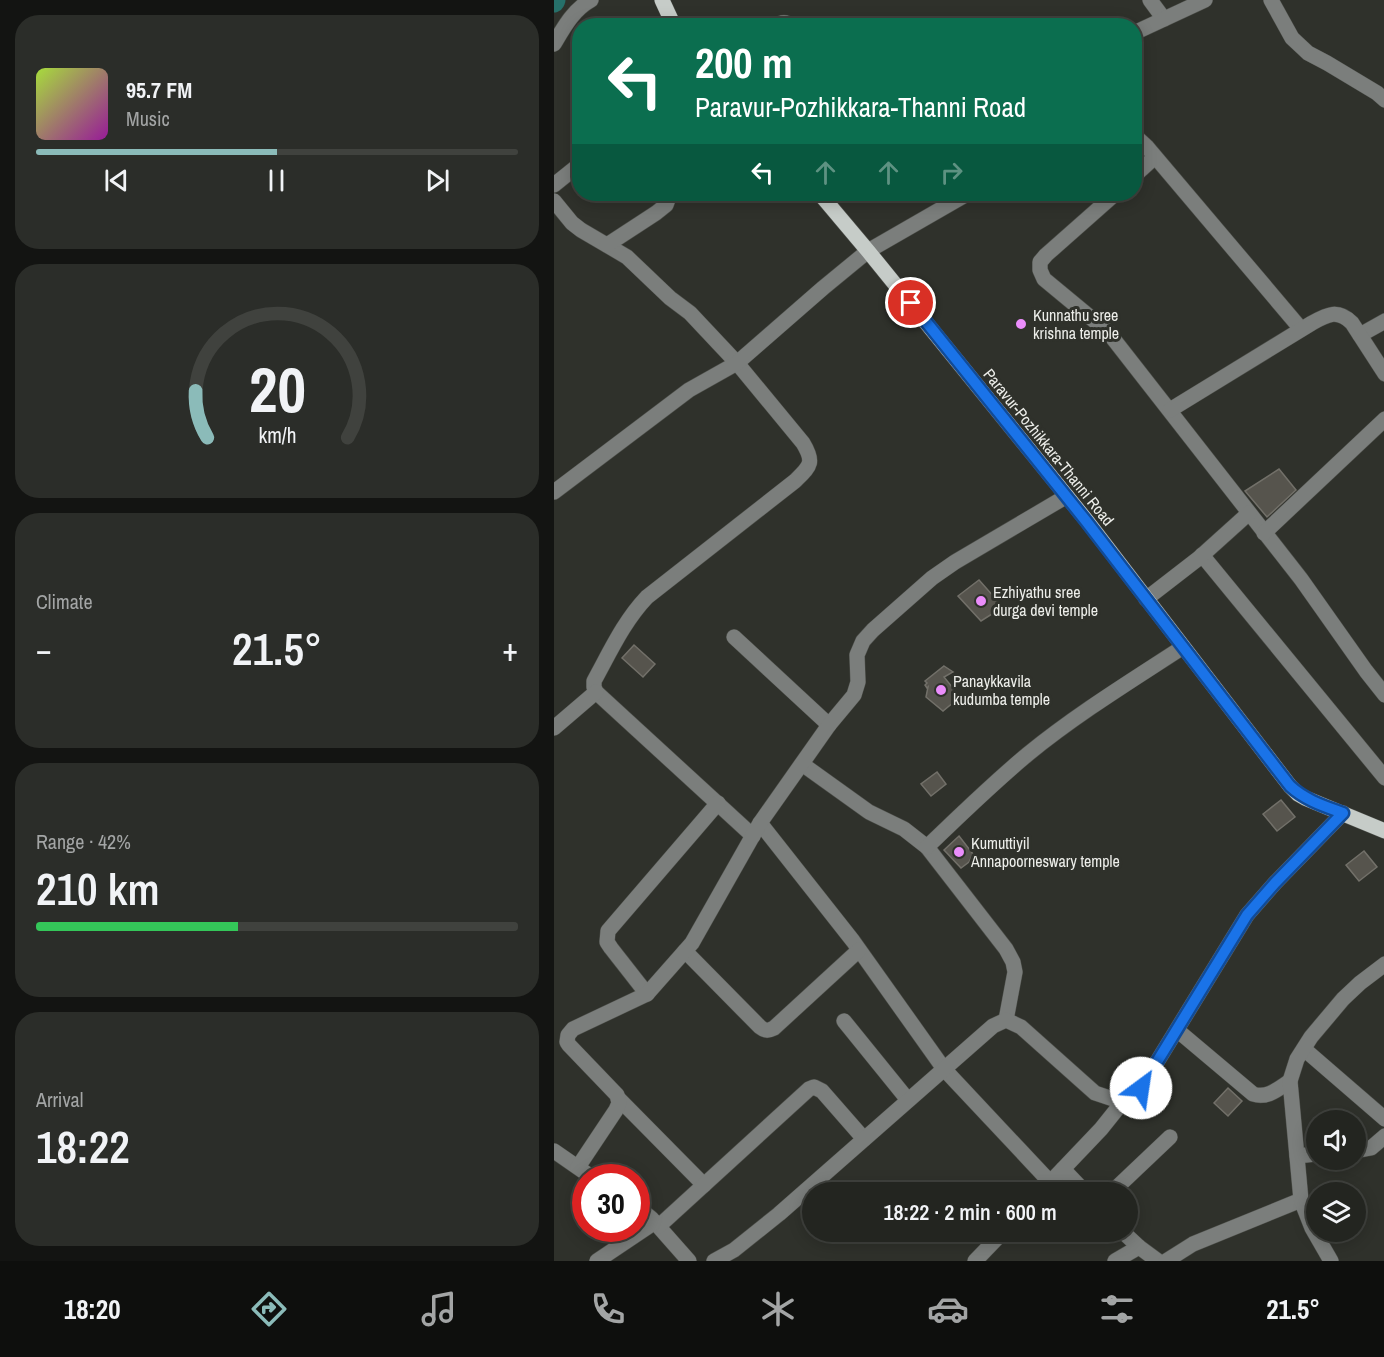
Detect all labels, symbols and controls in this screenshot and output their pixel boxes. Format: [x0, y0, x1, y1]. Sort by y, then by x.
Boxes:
text: 200 m [695, 35, 793, 91]
icon: left [596, 42, 674, 120]
text: 95.7 FM [126, 75, 192, 105]
text: Paravur-Pozhikkara-Thanni Road [695, 89, 1026, 125]
text: Music [126, 105, 170, 132]
icon: left [746, 156, 779, 189]
icon: ahead [809, 156, 842, 189]
icon: ahead [872, 156, 905, 189]
icon: right [935, 156, 968, 189]
icon: previous [100, 164, 133, 197]
icon: pause [260, 164, 293, 197]
icon: next [421, 164, 454, 197]
pin [885, 277, 936, 328]
icon: arrive [894, 286, 927, 319]
place label: Kunnathu sree krishna temple [1033, 304, 1119, 344]
marker: Kunnathu sree krishna temple [1014, 317, 1028, 331]
text: 20 [249, 347, 305, 431]
street label: Paravur-Pozhikkara-Thanni Road [979, 364, 1119, 530]
text: km/h [258, 422, 296, 451]
place label: Ezhiyathu sree durga devi temple [993, 581, 1098, 621]
text: Climate [36, 588, 93, 615]
marker: Ezhiyathu sree durga devi temple [974, 594, 988, 608]
text: 21.5° [232, 618, 322, 679]
text: − [36, 627, 52, 671]
text: + [502, 627, 518, 671]
place label: Panaykkavila kudumba temple [953, 670, 1050, 710]
marker: Panaykkavila kudumba temple [934, 683, 948, 697]
text: Range · 42% [36, 828, 131, 855]
place label: Kumuttiyil Annapoorneswary temple [970, 832, 1120, 872]
marker: Kumuttiyil Annapoorneswary temple [952, 845, 966, 859]
text: 210 km [36, 858, 160, 919]
position arrow [1109, 1056, 1173, 1120]
text: Arrival [36, 1086, 83, 1113]
map controls [1306, 1110, 1366, 1242]
button: sound [1306, 1110, 1366, 1170]
text: 18:22 [36, 1116, 130, 1177]
speed limit sign: 30 [572, 1164, 650, 1242]
button: layers [1306, 1182, 1366, 1242]
text: 18:22 · 2 min · 600 m [883, 1197, 1057, 1227]
icon: directions [248, 1288, 290, 1330]
icon: music [418, 1288, 460, 1330]
icon: phone [587, 1288, 629, 1330]
icon: climate [757, 1288, 799, 1330]
icon: car [927, 1288, 969, 1330]
icon: filters [1096, 1288, 1138, 1330]
text: 18:20 [64, 1291, 120, 1327]
text: 21.5° [1266, 1291, 1320, 1327]

